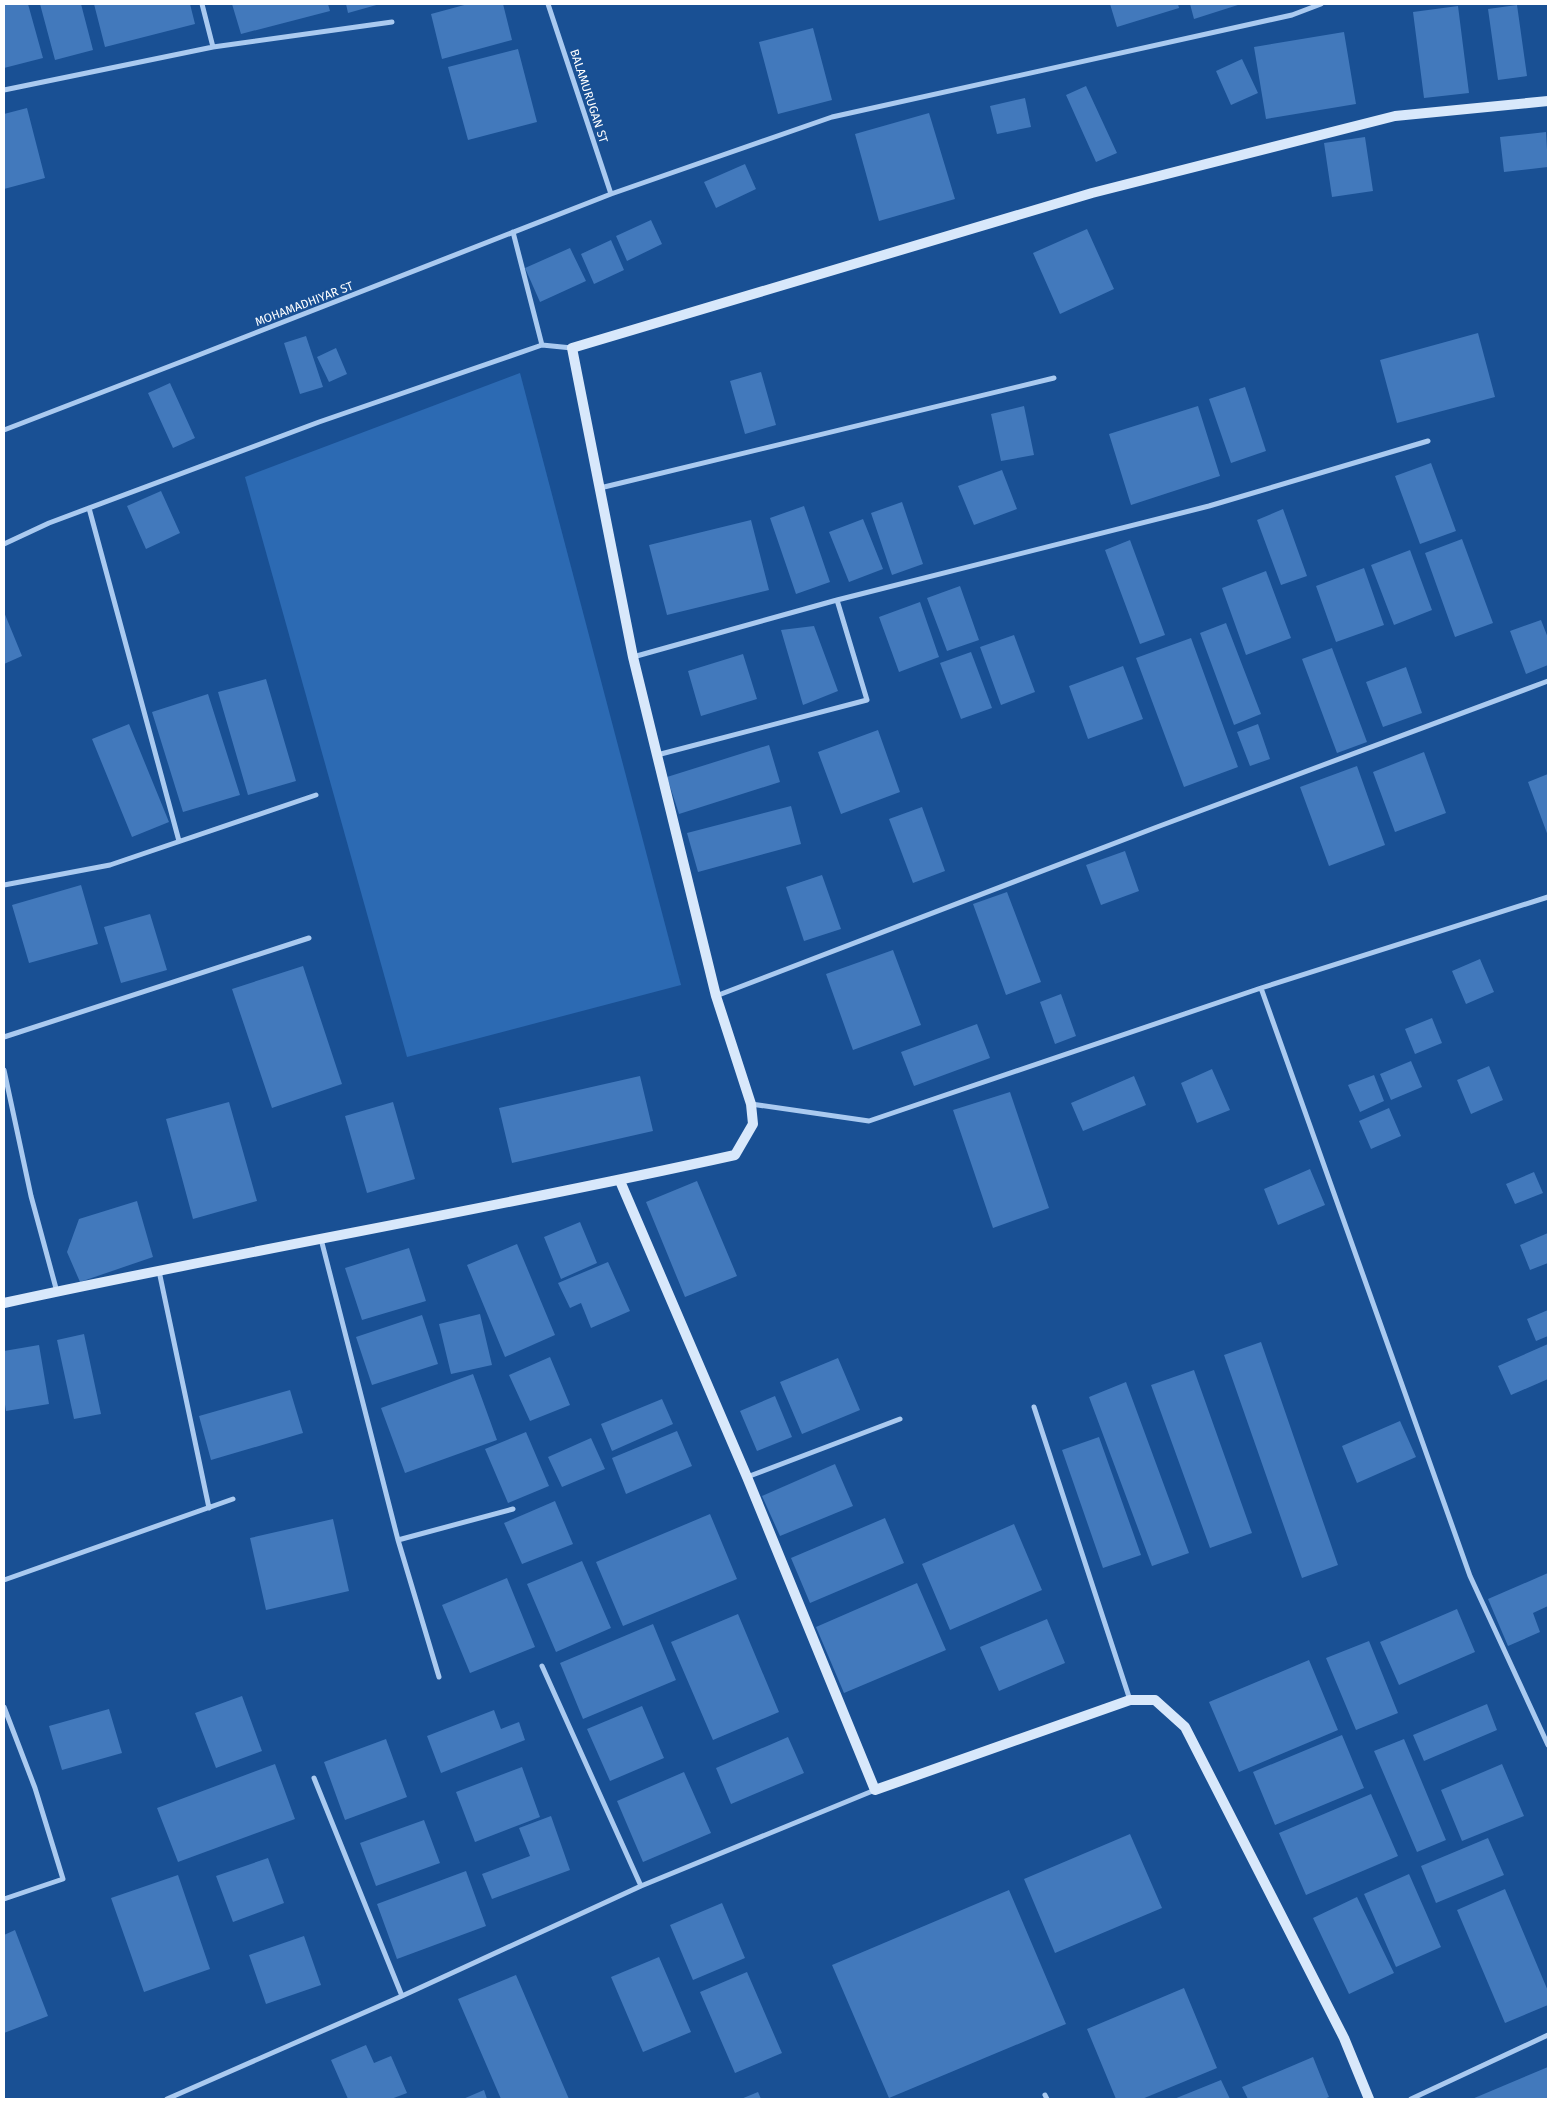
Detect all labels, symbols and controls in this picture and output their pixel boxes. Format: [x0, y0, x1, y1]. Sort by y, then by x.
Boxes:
street label: BALAMURUGAN ST [567, 47, 611, 145]
street label: MOHAMADHIYAR ST [253, 279, 356, 329]

